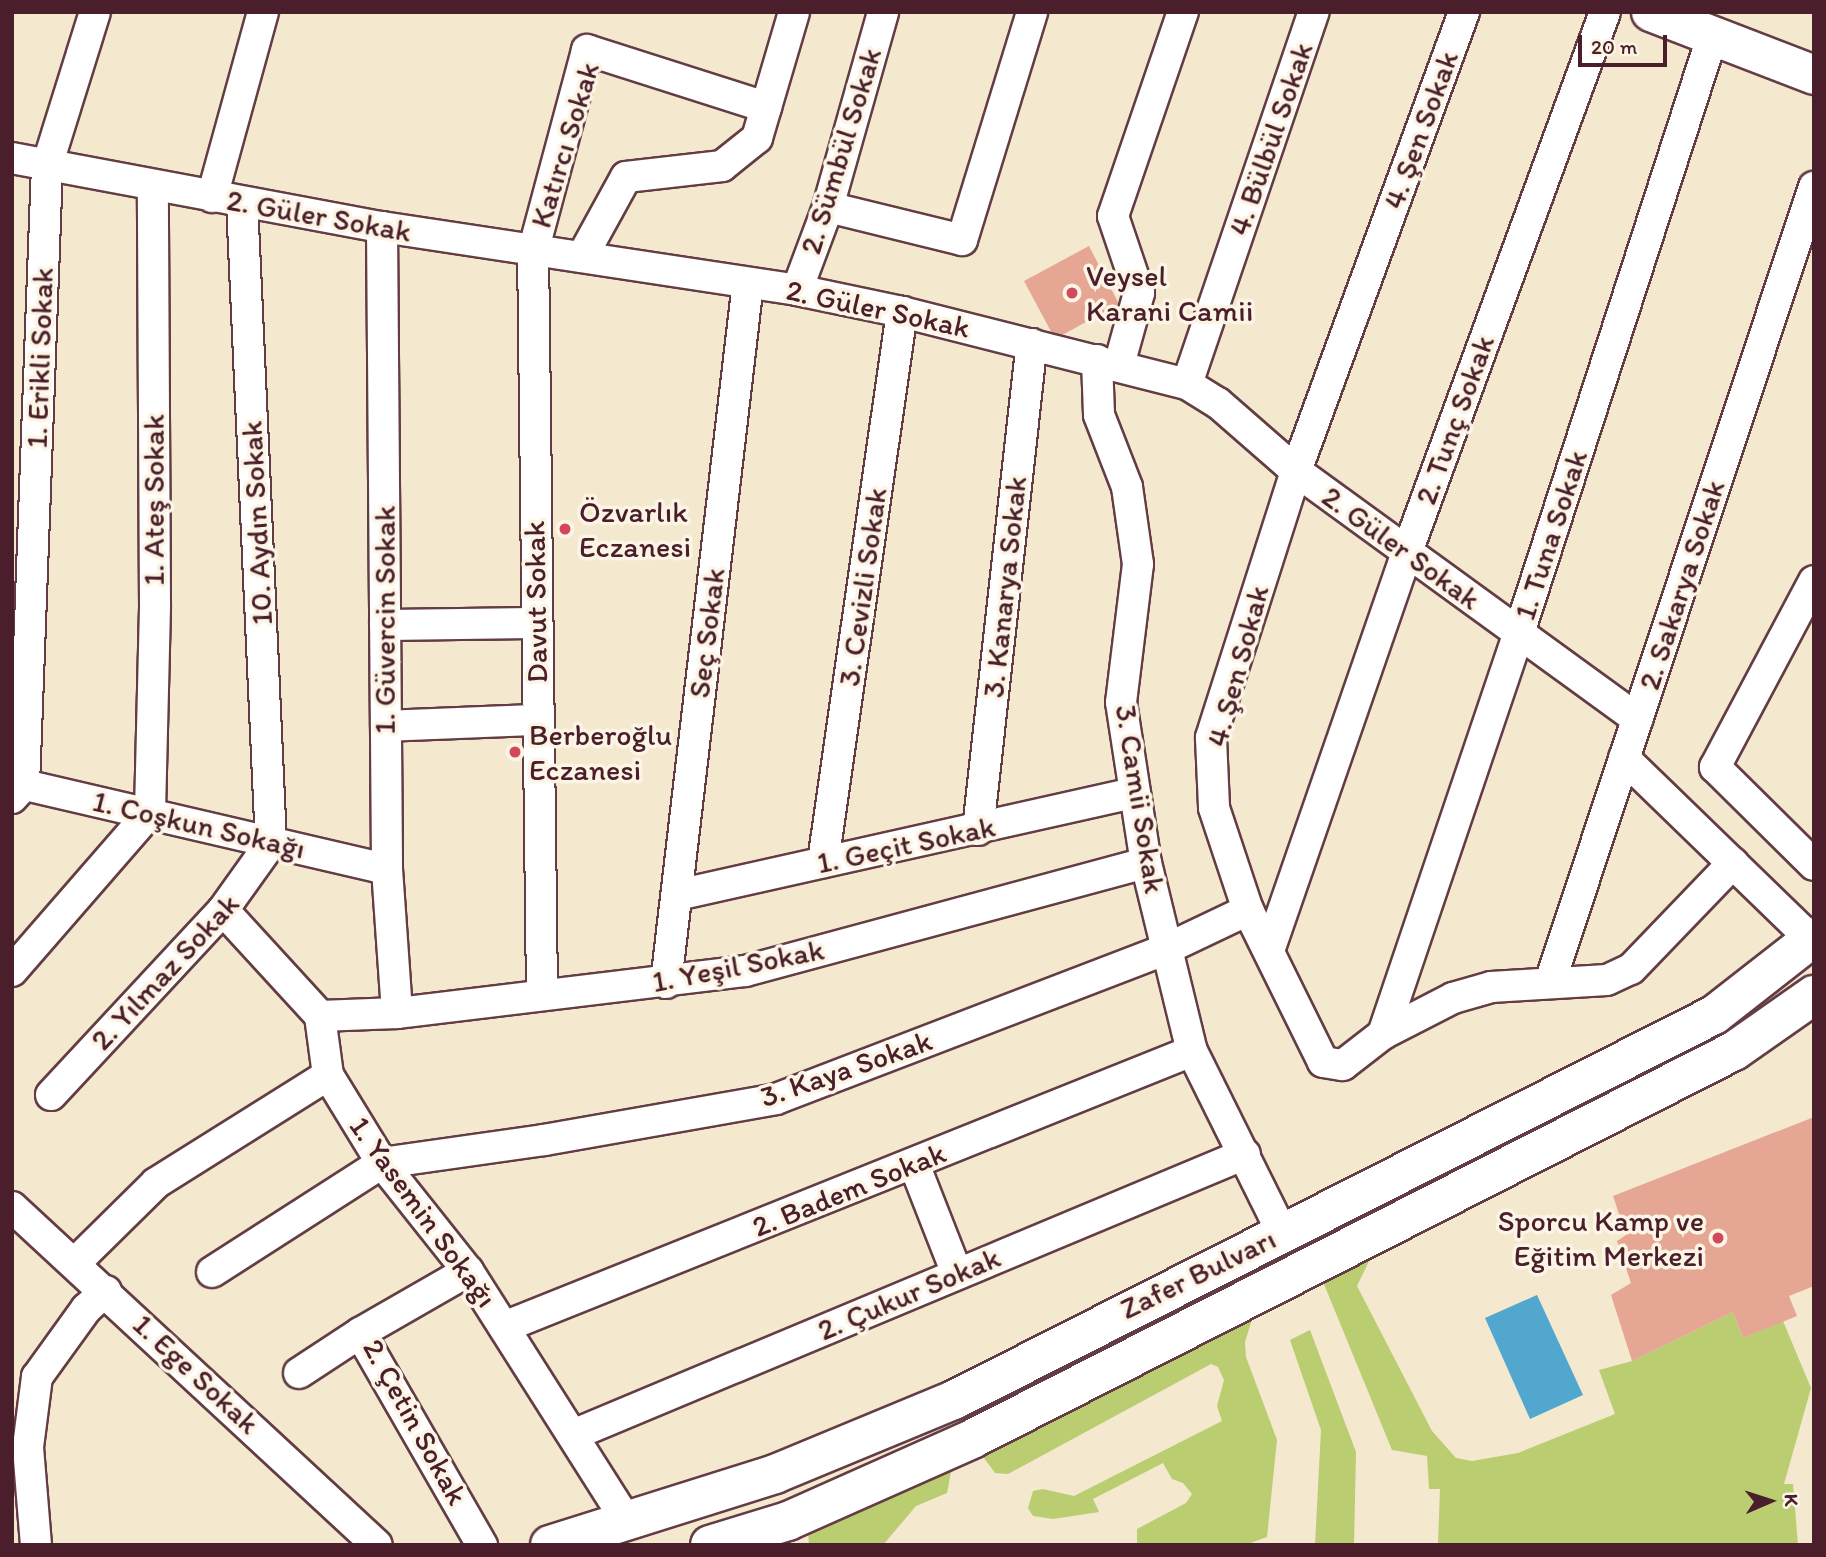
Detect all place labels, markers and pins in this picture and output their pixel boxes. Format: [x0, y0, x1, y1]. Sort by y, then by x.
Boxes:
place label: Veysel Karani Camii [1086, 258, 1253, 328]
marker: Veysel Karani Camii [1064, 285, 1080, 301]
place label: Özvarlık Eczanesi [579, 494, 691, 564]
marker: Özvarlık Eczanesi [557, 521, 573, 537]
place label: Berberoğlu Eczanesi [529, 717, 672, 788]
marker: Berberoğlu Eczanesi [507, 744, 523, 760]
place label: Sporcu Kamp ve Eğitim Merkezi [1498, 1203, 1704, 1274]
marker: Sporcu Kamp ve Eğitim Merkezi [1710, 1230, 1726, 1246]

